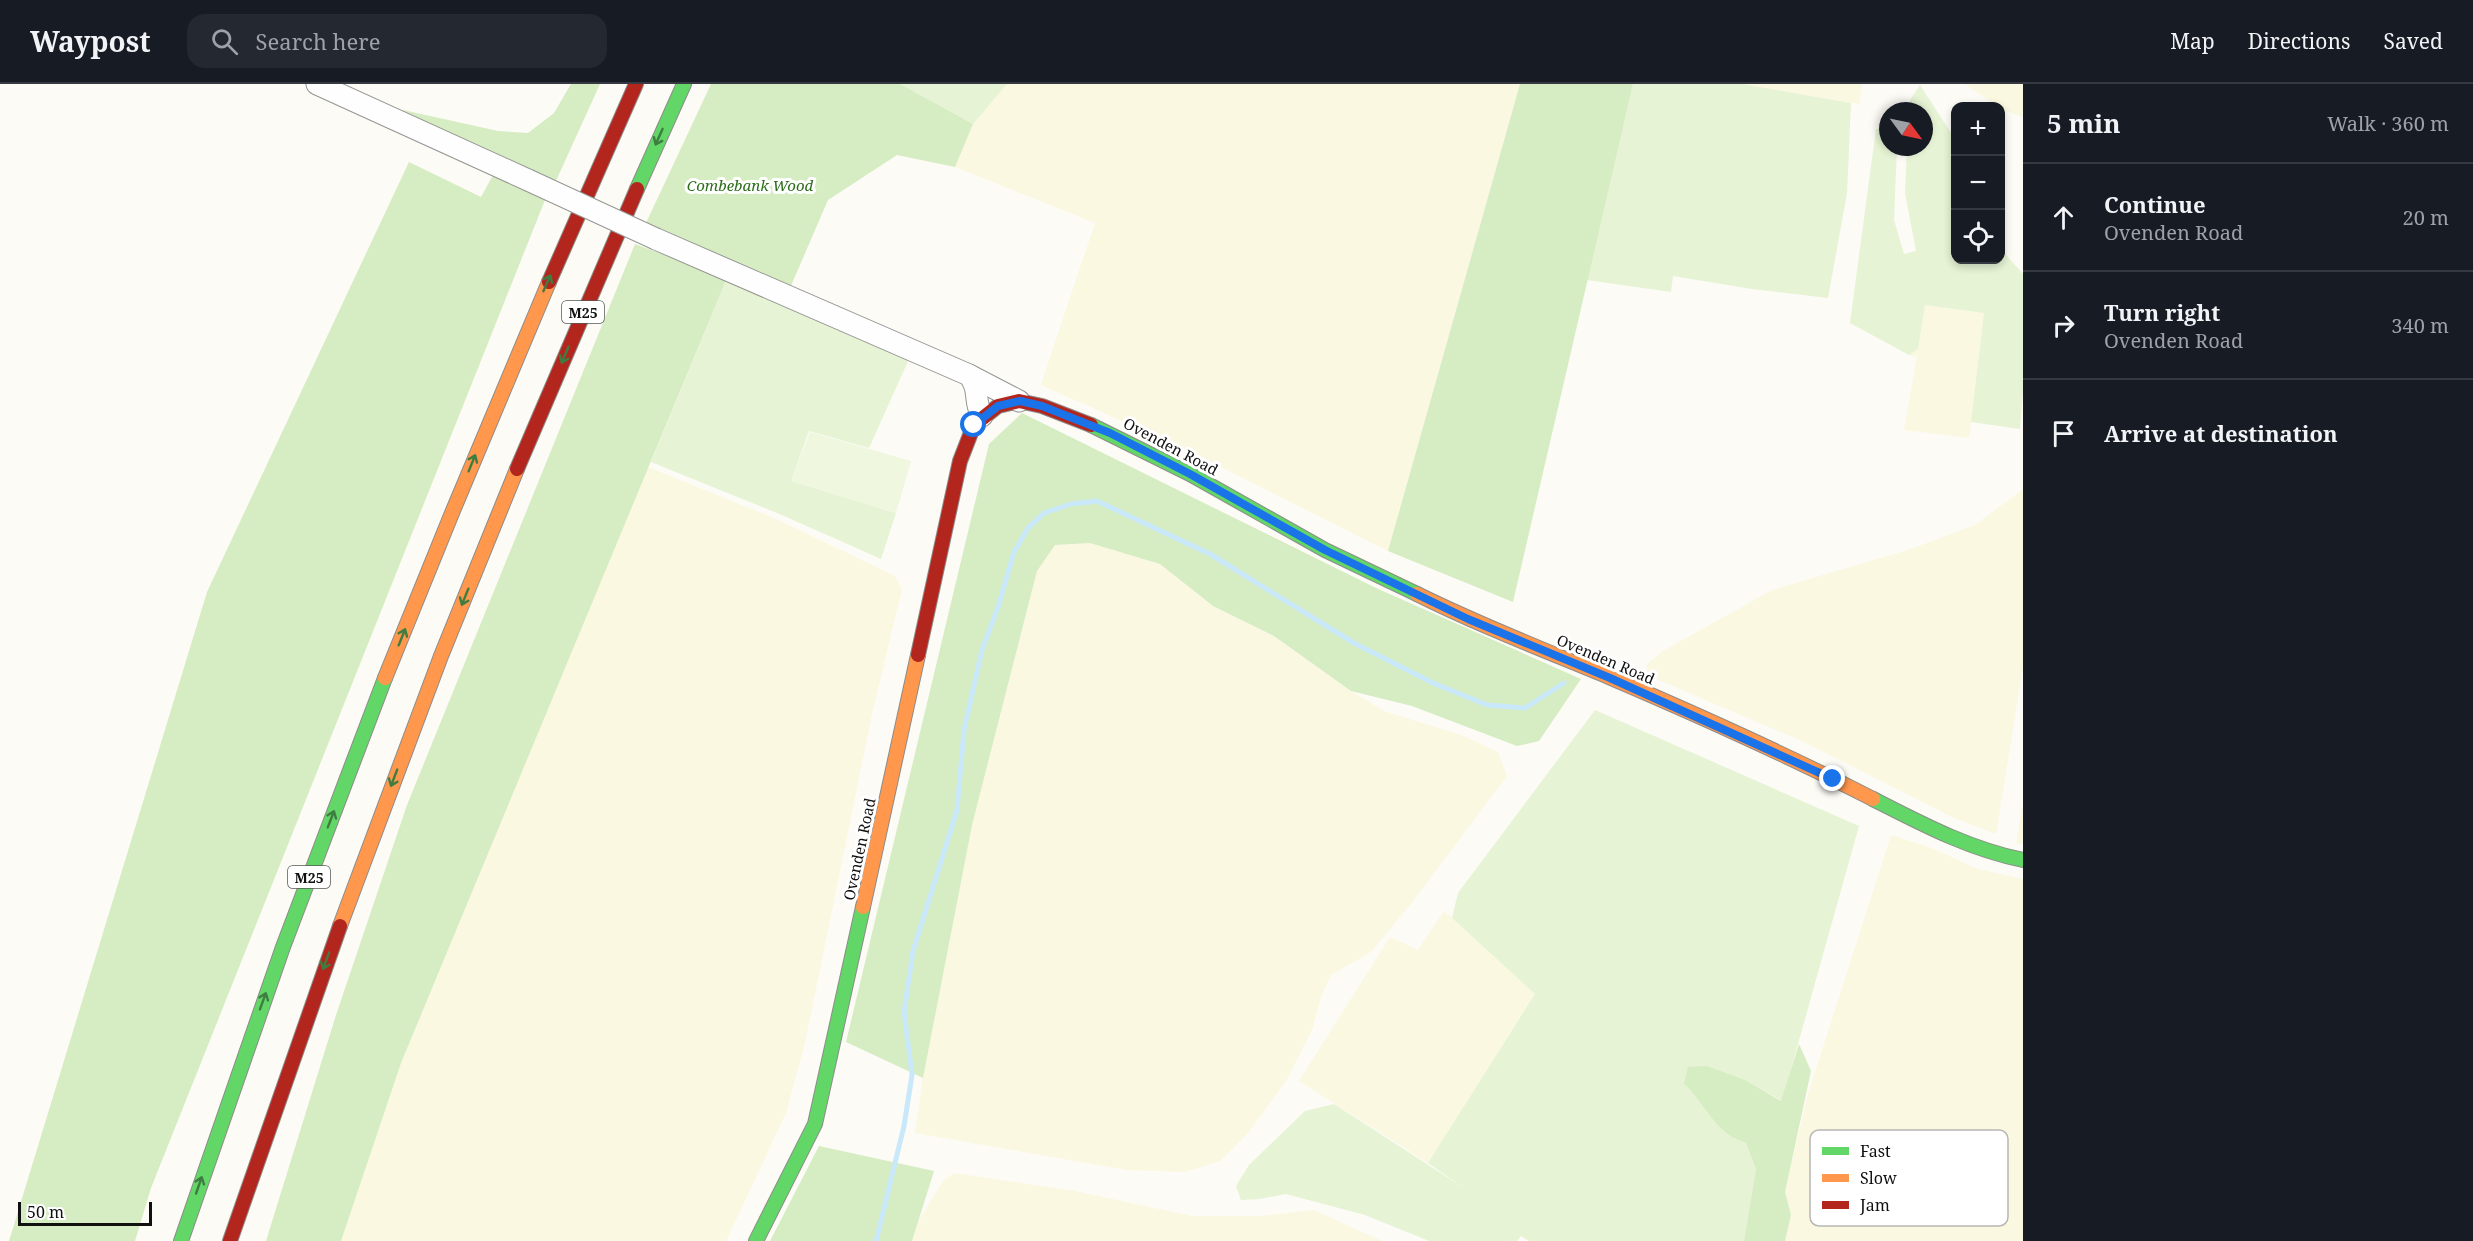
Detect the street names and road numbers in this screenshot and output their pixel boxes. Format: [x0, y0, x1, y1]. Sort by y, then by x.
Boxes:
road number: M25 [562, 301, 604, 323]
street label: Ovenden Road [1120, 413, 1222, 479]
street label: Ovenden Road [1554, 629, 1658, 689]
street label: Ovenden Road [838, 796, 880, 902]
road number: M25 [288, 866, 330, 888]

